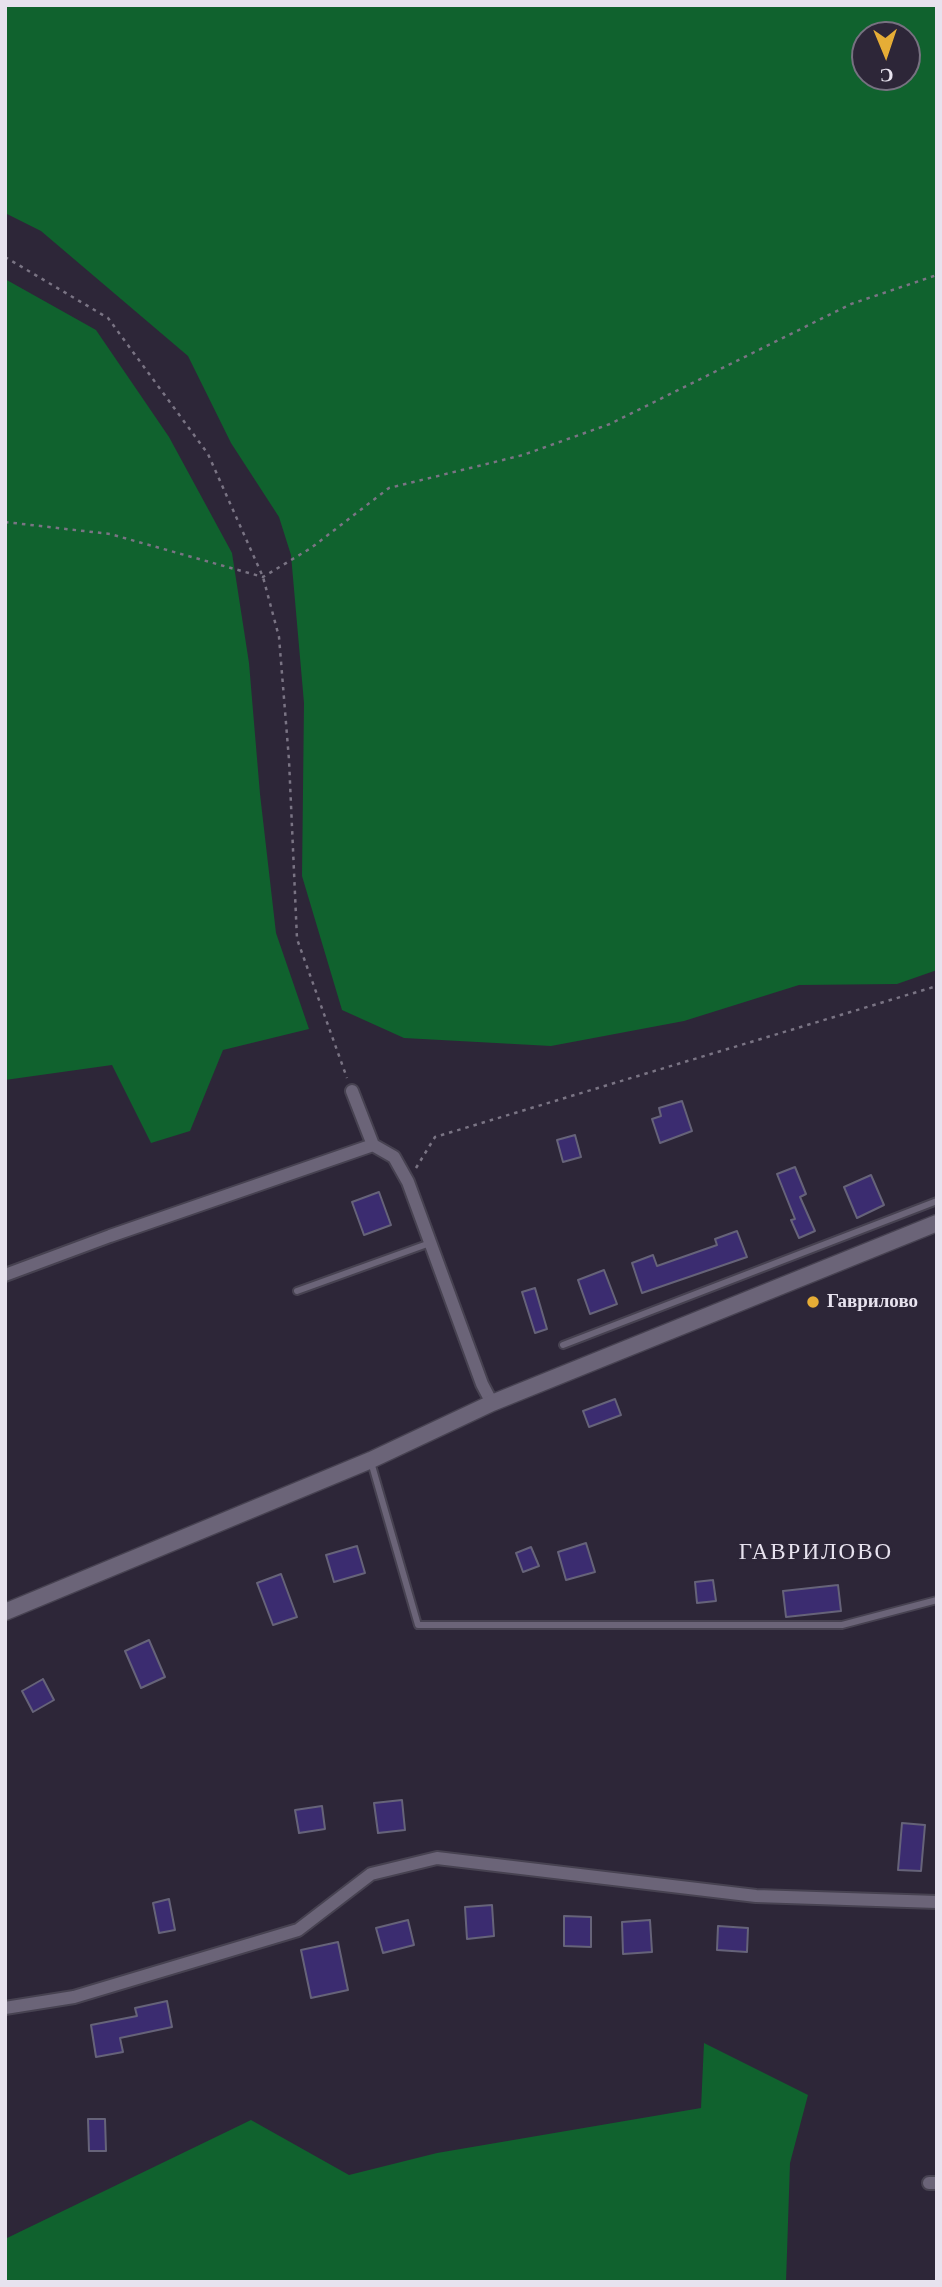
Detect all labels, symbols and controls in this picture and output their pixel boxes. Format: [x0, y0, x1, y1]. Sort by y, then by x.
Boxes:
north arrow [851, 21, 921, 91]
text: С [879, 65, 894, 86]
place label: Гаврилово [827, 1291, 918, 1313]
marker: Гаврилово [805, 1294, 821, 1310]
district label: ГАВРИЛОВО [740, 1539, 892, 1567]

